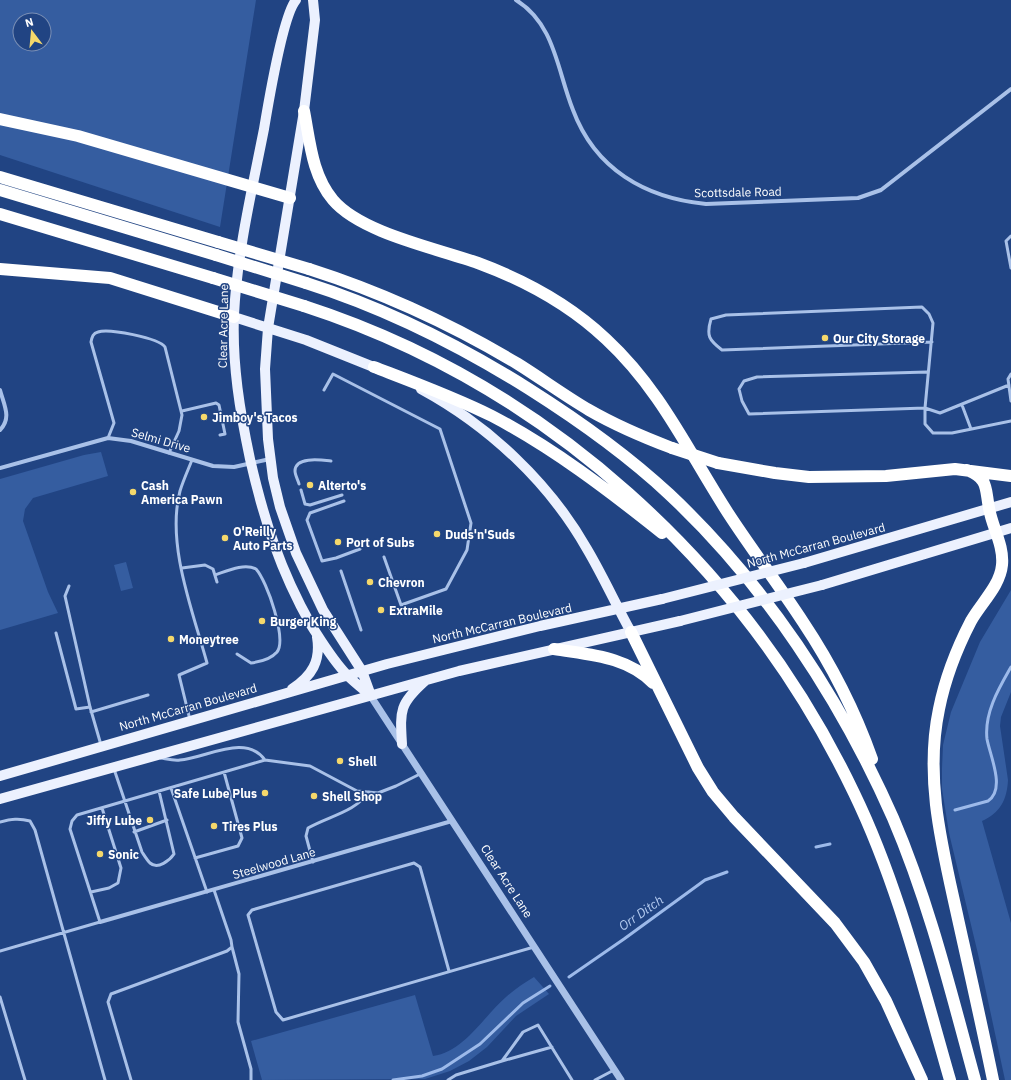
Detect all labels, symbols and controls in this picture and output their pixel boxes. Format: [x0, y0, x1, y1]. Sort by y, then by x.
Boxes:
north arrow [12, 12, 52, 52]
text: N [23, 15, 35, 30]
street label: Scottsdale Road [694, 184, 782, 200]
street label: Clear Acre Lane [215, 283, 231, 368]
place label: Our City Storage [833, 331, 925, 346]
marker: Our City Storage [820, 333, 830, 343]
place label: Jimboy's Tacos [212, 410, 298, 425]
marker: Jimboy's Tacos [199, 412, 209, 422]
street label: Selmi Drive [130, 424, 193, 456]
place label: Cash America Pawn [141, 478, 223, 507]
place label: Alterto's [318, 478, 366, 493]
marker: Alterto's [305, 480, 315, 490]
marker: Cash America Pawn [128, 487, 138, 497]
street label: North McCarran Boulevard [745, 519, 887, 571]
place label: O'Reilly Auto Parts [233, 524, 293, 553]
place label: Duds'n'Suds [445, 527, 515, 542]
marker: Duds'n'Suds [432, 529, 442, 539]
marker: O'Reilly Auto Parts [220, 533, 230, 543]
place label: Port of Subs [346, 535, 415, 550]
marker: Port of Subs [333, 537, 343, 547]
place label: Chevron [378, 575, 425, 590]
marker: Chevron [365, 577, 375, 587]
street label: North McCarran Boulevard [431, 600, 573, 646]
place label: ExtraMile [389, 603, 443, 618]
marker: ExtraMile [376, 605, 386, 615]
place label: Burger King [270, 614, 337, 629]
marker: Burger King [257, 616, 267, 626]
place label: Moneytree [179, 632, 239, 647]
marker: Moneytree [166, 634, 176, 644]
street label: North McCarran Boulevard [117, 680, 259, 734]
place label: Shell [348, 754, 377, 769]
marker: Shell [335, 756, 345, 766]
place label: Safe Lube Plus [174, 786, 257, 801]
marker: Safe Lube Plus [260, 788, 270, 798]
place label: Shell Shop [322, 789, 382, 804]
marker: Shell Shop [309, 791, 319, 801]
place label: Jiffy Lube [86, 813, 142, 828]
marker: Jiffy Lube [145, 815, 155, 825]
place label: Tires Plus [222, 819, 278, 834]
marker: Tires Plus [209, 821, 219, 831]
street label: Clear Acre Lane [478, 842, 536, 921]
street label: Steelwood Lane [231, 844, 318, 882]
place label: Sonic [108, 847, 139, 862]
marker: Sonic [95, 849, 105, 859]
water label: Orr Ditch [615, 891, 667, 935]

